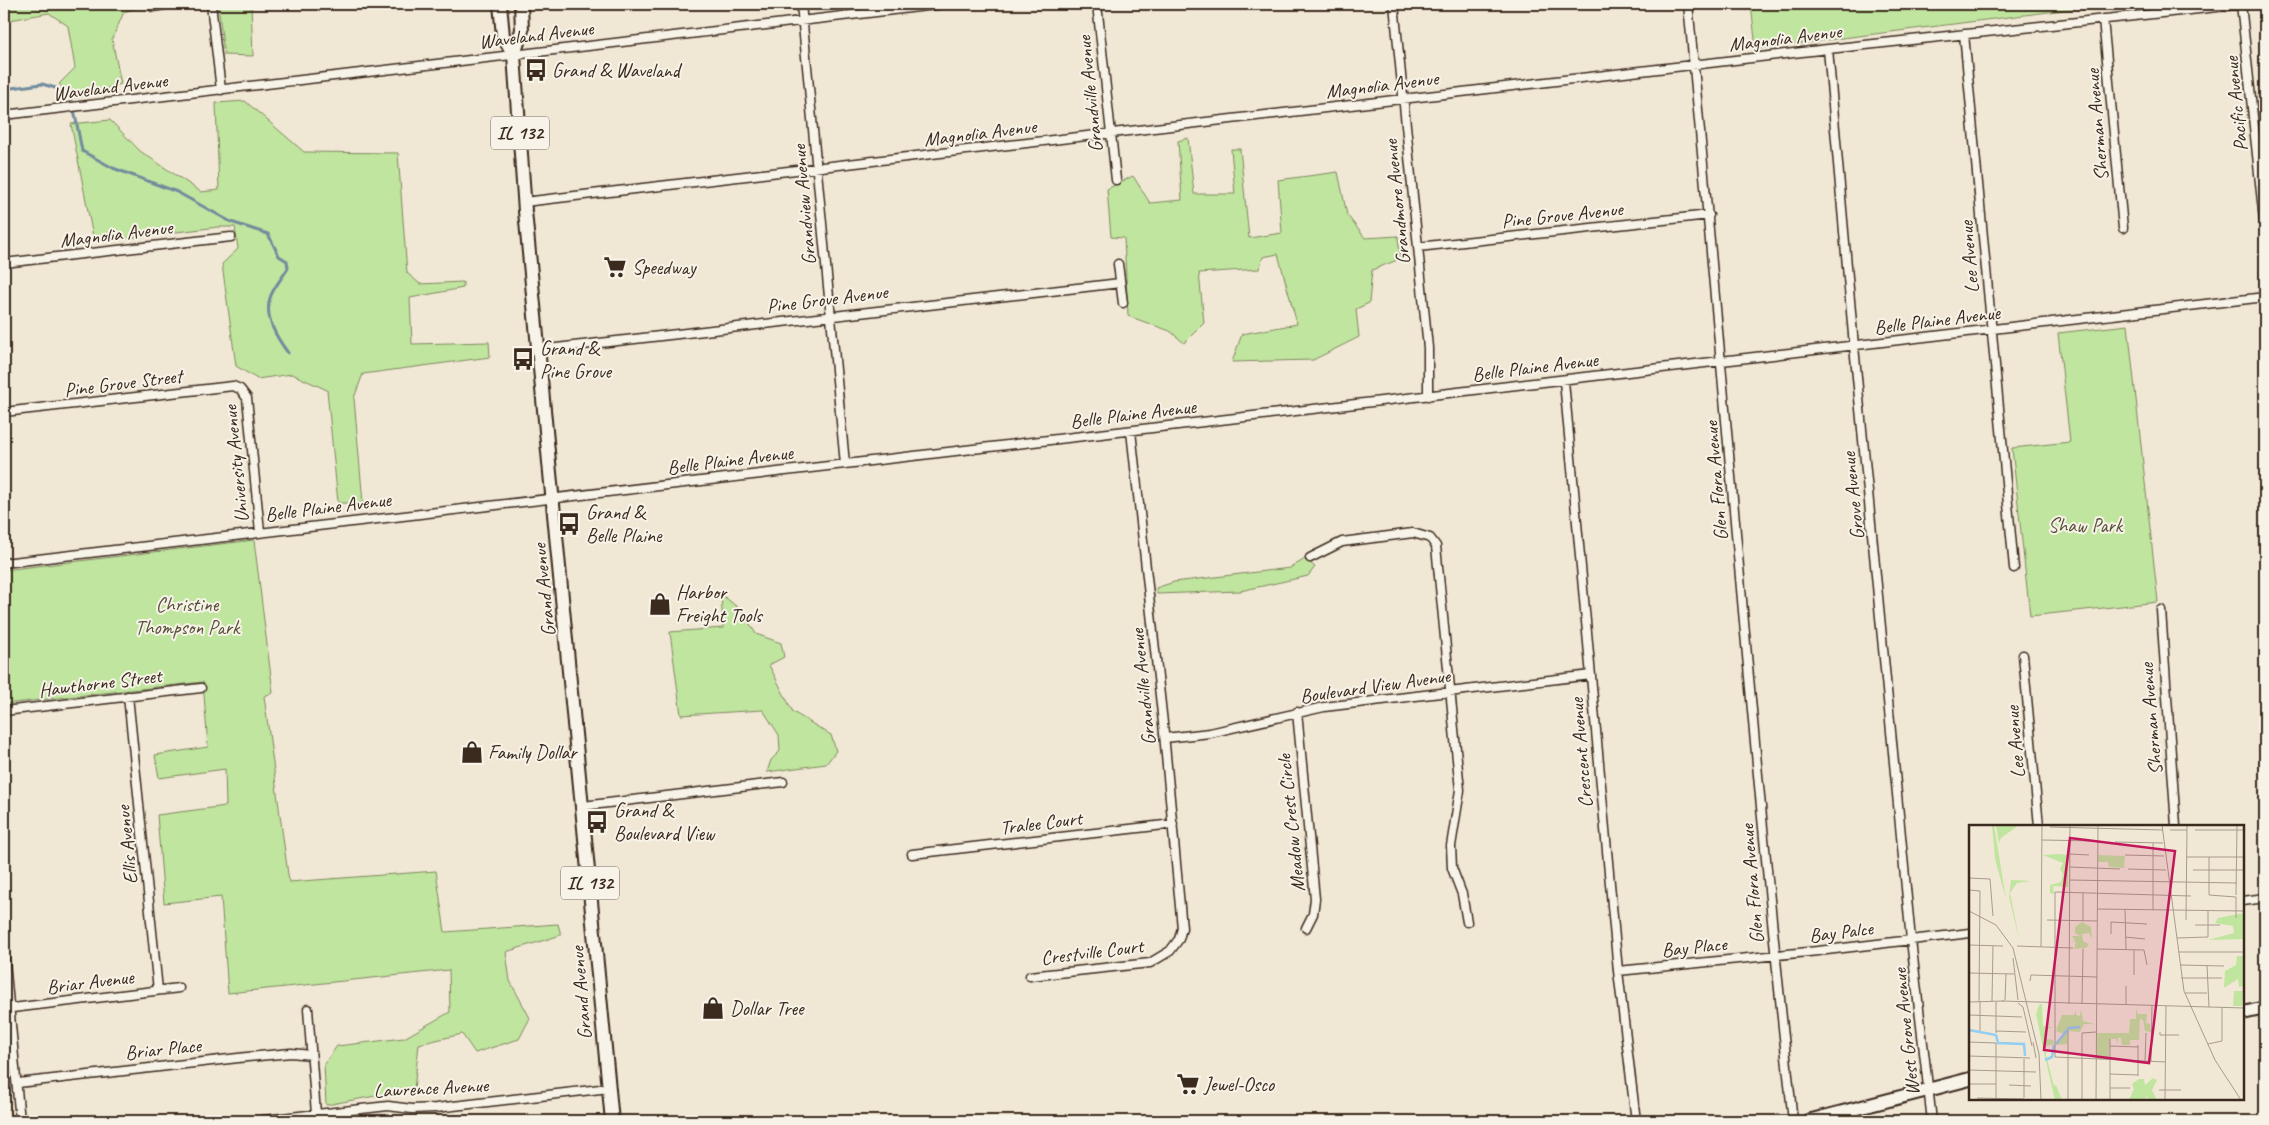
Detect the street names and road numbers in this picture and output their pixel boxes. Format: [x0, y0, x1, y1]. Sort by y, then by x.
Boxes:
street label: Waveland Avenue [477, 15, 596, 54]
street label: Magnolia Avenue [1727, 19, 1844, 57]
street label: Grandville Avenue [1071, 33, 1109, 153]
street label: Pacific Avenue [2218, 54, 2253, 153]
street label: Magnolia Avenue [1324, 66, 1441, 104]
street label: Waveland Avenue [51, 67, 170, 106]
street label: Sherman Avenue [2080, 67, 2114, 182]
street label: Magnolia Avenue [922, 114, 1039, 152]
road number: IL 132 [491, 116, 549, 150]
street label: Grandmore Avenue [1378, 137, 1416, 266]
street label: Grandview Avenue [786, 142, 822, 266]
street label: Pine Grove Avenue [1500, 196, 1625, 234]
street label: Magnolia Avenue [58, 215, 175, 253]
street label: Lee Avenue [1953, 218, 1985, 294]
street label: Pine Grove Avenue [765, 279, 890, 319]
street label: Belle Plaine Avenue [1873, 300, 2003, 340]
street label: Belle Plaine Avenue [1471, 347, 1601, 387]
street label: Pine Grove Street [63, 363, 187, 403]
street label: Belle Plaine Avenue [1069, 394, 1199, 434]
street label: University Avenue [217, 403, 255, 524]
street label: Glen Flora Avenue [1698, 419, 1734, 542]
street label: Belle Plaine Avenue [666, 440, 796, 480]
street label: Grove Avenue [1836, 450, 1870, 541]
street label: Belle Plaine Avenue [264, 487, 394, 527]
street label: Grand Avenue [527, 541, 561, 638]
street label: Grandville Avenue [1124, 626, 1162, 746]
street label: Sherman Avenue [2134, 661, 2168, 776]
street label: Hawthorne Street [37, 663, 165, 703]
street label: Boulevard View Avenue [1298, 663, 1453, 709]
street label: Crescent Avenue [1564, 696, 1598, 809]
street label: Lee Avenue [1999, 703, 2031, 779]
street label: Meadow Crest Circle [1271, 752, 1311, 893]
street label: Ellis Avenue [110, 803, 144, 885]
street label: Tralee Court [999, 805, 1086, 840]
street label: Glen Flora Avenue [1734, 822, 1770, 945]
road number: IL 132 [561, 866, 619, 900]
street label: Bay Palce [1808, 916, 1876, 948]
street label: Bay Place [1660, 931, 1729, 963]
street label: Crestville Court [1039, 933, 1147, 971]
street label: Grand Avenue [564, 944, 598, 1041]
street label: Briar Avenue [45, 964, 136, 1000]
street label: West Grove Avenue [1887, 966, 1925, 1097]
street label: Briar Place [124, 1032, 204, 1065]
street label: Lawrence Avenue [373, 1072, 490, 1103]

